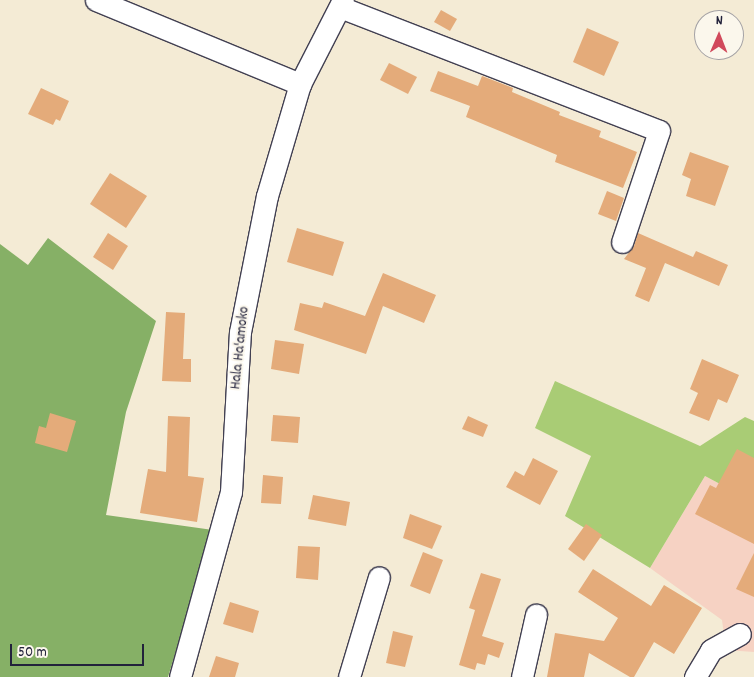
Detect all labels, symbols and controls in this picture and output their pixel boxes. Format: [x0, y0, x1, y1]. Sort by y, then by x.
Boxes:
north arrow [694, 10, 744, 60]
text: N [716, 11, 723, 31]
street label: Hala Ha'amoko [228, 306, 254, 390]
scale bar [12, 634, 146, 666]
text: 50 m [18, 642, 47, 664]

